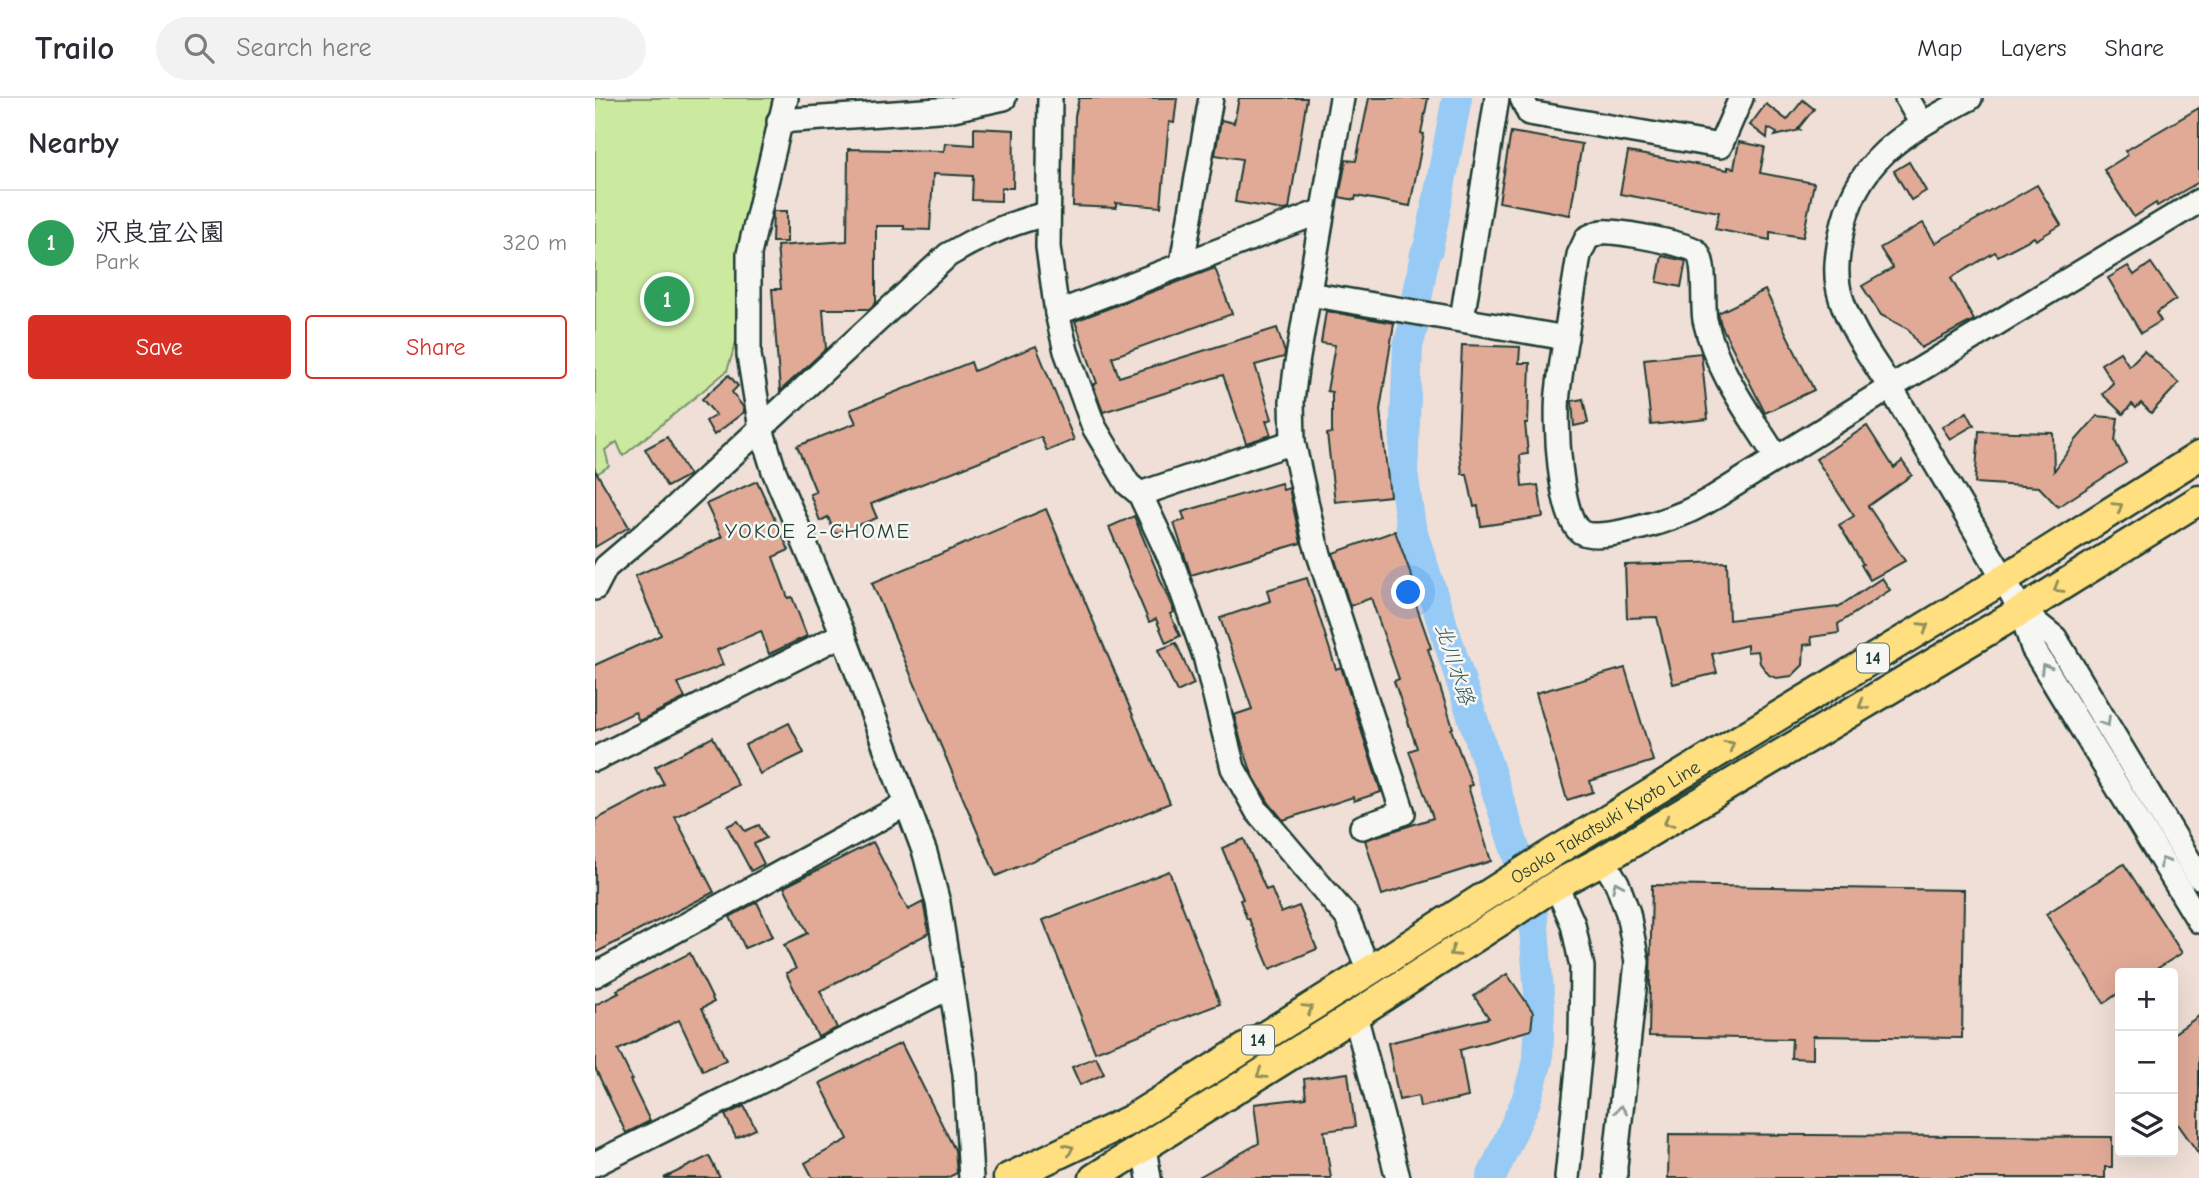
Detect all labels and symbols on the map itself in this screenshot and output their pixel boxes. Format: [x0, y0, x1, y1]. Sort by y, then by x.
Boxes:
pin: 1 [644, 273, 690, 325]
one-way arrow [2110, 502, 2123, 515]
district label: YOKOE 2-CHOME [725, 519, 911, 543]
your location [1391, 575, 1425, 609]
one-way arrow [2053, 579, 2066, 592]
water label: 北川水路 [1431, 620, 1480, 709]
one-way arrow [1917, 622, 1930, 635]
road number: 14 [1857, 644, 1889, 672]
one-way arrow [2041, 663, 2054, 676]
one-way arrow [1858, 697, 1871, 710]
one-way arrow [2097, 715, 2110, 728]
one-way arrow [1722, 740, 1735, 753]
street label: Osaka Takatsuki Kyoto Line [1507, 756, 1704, 889]
one-way arrow [1662, 813, 1675, 826]
one-way arrow [2159, 857, 2172, 870]
one-way arrow [1611, 881, 1625, 893]
one-way arrow [1448, 944, 1461, 957]
one-way arrow [1300, 1005, 1313, 1018]
road number: 14 [1242, 1026, 1274, 1055]
one-way arrow [1256, 1066, 1269, 1079]
one-way arrow [1613, 1104, 1628, 1116]
one-way arrow [1062, 1143, 1074, 1157]

